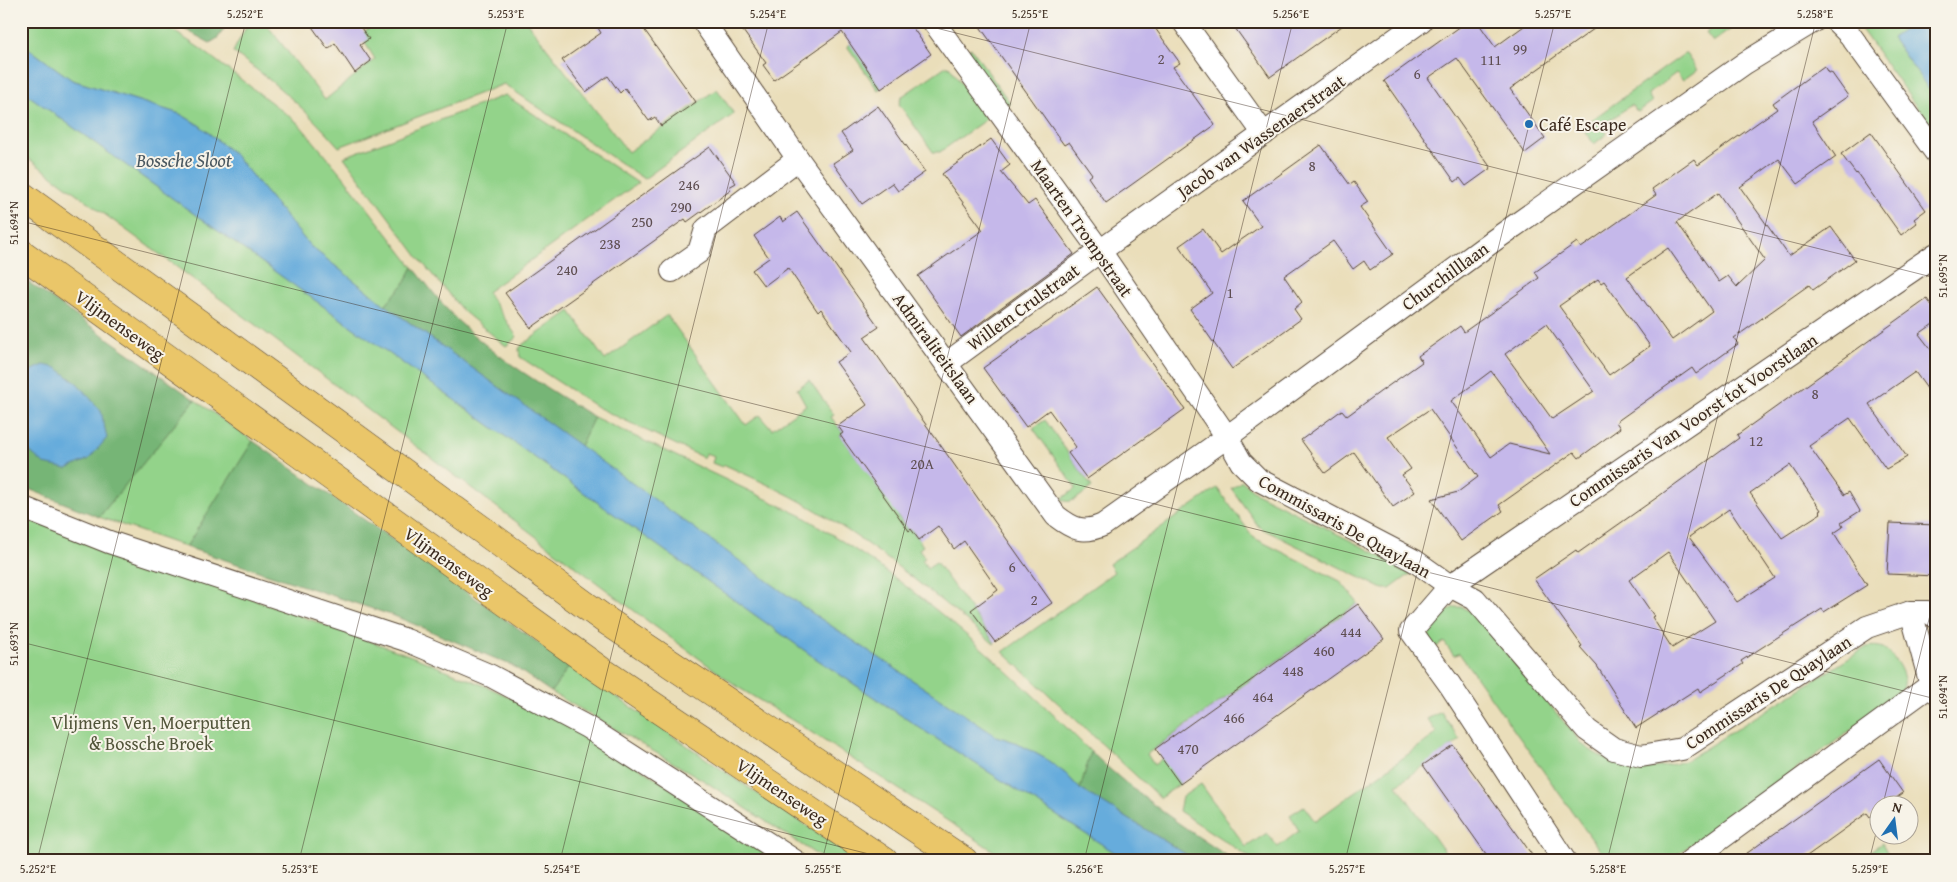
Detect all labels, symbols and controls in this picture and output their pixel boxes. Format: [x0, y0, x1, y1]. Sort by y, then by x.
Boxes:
text: 5.252°E [227, 5, 263, 22]
text: 5.253°E [488, 5, 524, 22]
text: 5.254°E [750, 5, 786, 22]
text: 5.255°E [1012, 5, 1048, 22]
text: 5.256°E [1273, 5, 1309, 22]
text: 5.257°E [1535, 5, 1571, 22]
text: 5.258°E [1797, 5, 1833, 22]
house number: 99 [1513, 38, 1527, 59]
house number: 2 [1157, 48, 1165, 69]
house number: 111 [1480, 49, 1502, 70]
house number: 6 [1413, 63, 1421, 84]
street label: Jacob van Wassenaerstraat [1170, 67, 1351, 206]
place label: Café Escape [1539, 111, 1626, 138]
marker: Café Escape [1523, 118, 1535, 130]
water label: Bossche Sloot [135, 146, 233, 174]
street label: Maarten Trompstraat [1024, 153, 1140, 303]
house number: 8 [1308, 155, 1316, 176]
house number: 246 [678, 174, 700, 195]
house number: 290 [670, 196, 692, 217]
text: 51.694°N [5, 201, 22, 245]
house number: 250 [631, 211, 653, 232]
house number: 238 [599, 233, 621, 254]
street label: Churchilllaan [1396, 235, 1494, 317]
text: 51.695°N [1934, 254, 1951, 298]
street label: Willem Crulstraat [961, 256, 1086, 357]
house number: 240 [556, 259, 578, 280]
house number: 1 [1226, 282, 1234, 303]
street label: Vlijmenseweg [69, 283, 171, 367]
street label: Admiraliteitslaan [886, 287, 986, 409]
street label: Commissaris Van Voorst tot Voorstlaan [1563, 326, 1823, 514]
house number: 8 [1811, 383, 1819, 404]
house number: 12 [1749, 430, 1763, 451]
house number: 20A [910, 453, 934, 474]
street label: Commissaris De Quaylaan [1254, 467, 1436, 585]
street label: Vlijmenseweg [398, 520, 500, 604]
house number: 6 [1008, 556, 1016, 577]
house number: 2 [1030, 589, 1038, 610]
house number: 444 [1340, 621, 1362, 642]
text: 51.693°N [5, 622, 22, 666]
street label: Commissaris De Quaylaan [1680, 628, 1856, 756]
house number: 460 [1313, 640, 1335, 661]
house number: 448 [1282, 660, 1304, 681]
text: 51.694°N [1934, 675, 1951, 719]
house number: 464 [1252, 686, 1274, 707]
house number: 466 [1223, 707, 1245, 728]
park label: Vlijmens Ven, Moerputten & Bossche Broek [51, 709, 251, 757]
house number: 470 [1177, 738, 1199, 759]
street label: Vlijmenseweg [731, 751, 833, 833]
north arrow [1870, 794, 1920, 844]
text: N [1890, 797, 1905, 818]
text: 5.252°E [20, 860, 56, 877]
text: 5.253°E [282, 860, 318, 877]
text: 5.254°E [544, 860, 580, 877]
text: 5.255°E [805, 860, 841, 877]
text: 5.256°E [1067, 860, 1103, 877]
text: 5.257°E [1329, 860, 1365, 877]
text: 5.258°E [1590, 860, 1626, 877]
text: 5.259°E [1852, 860, 1888, 877]

